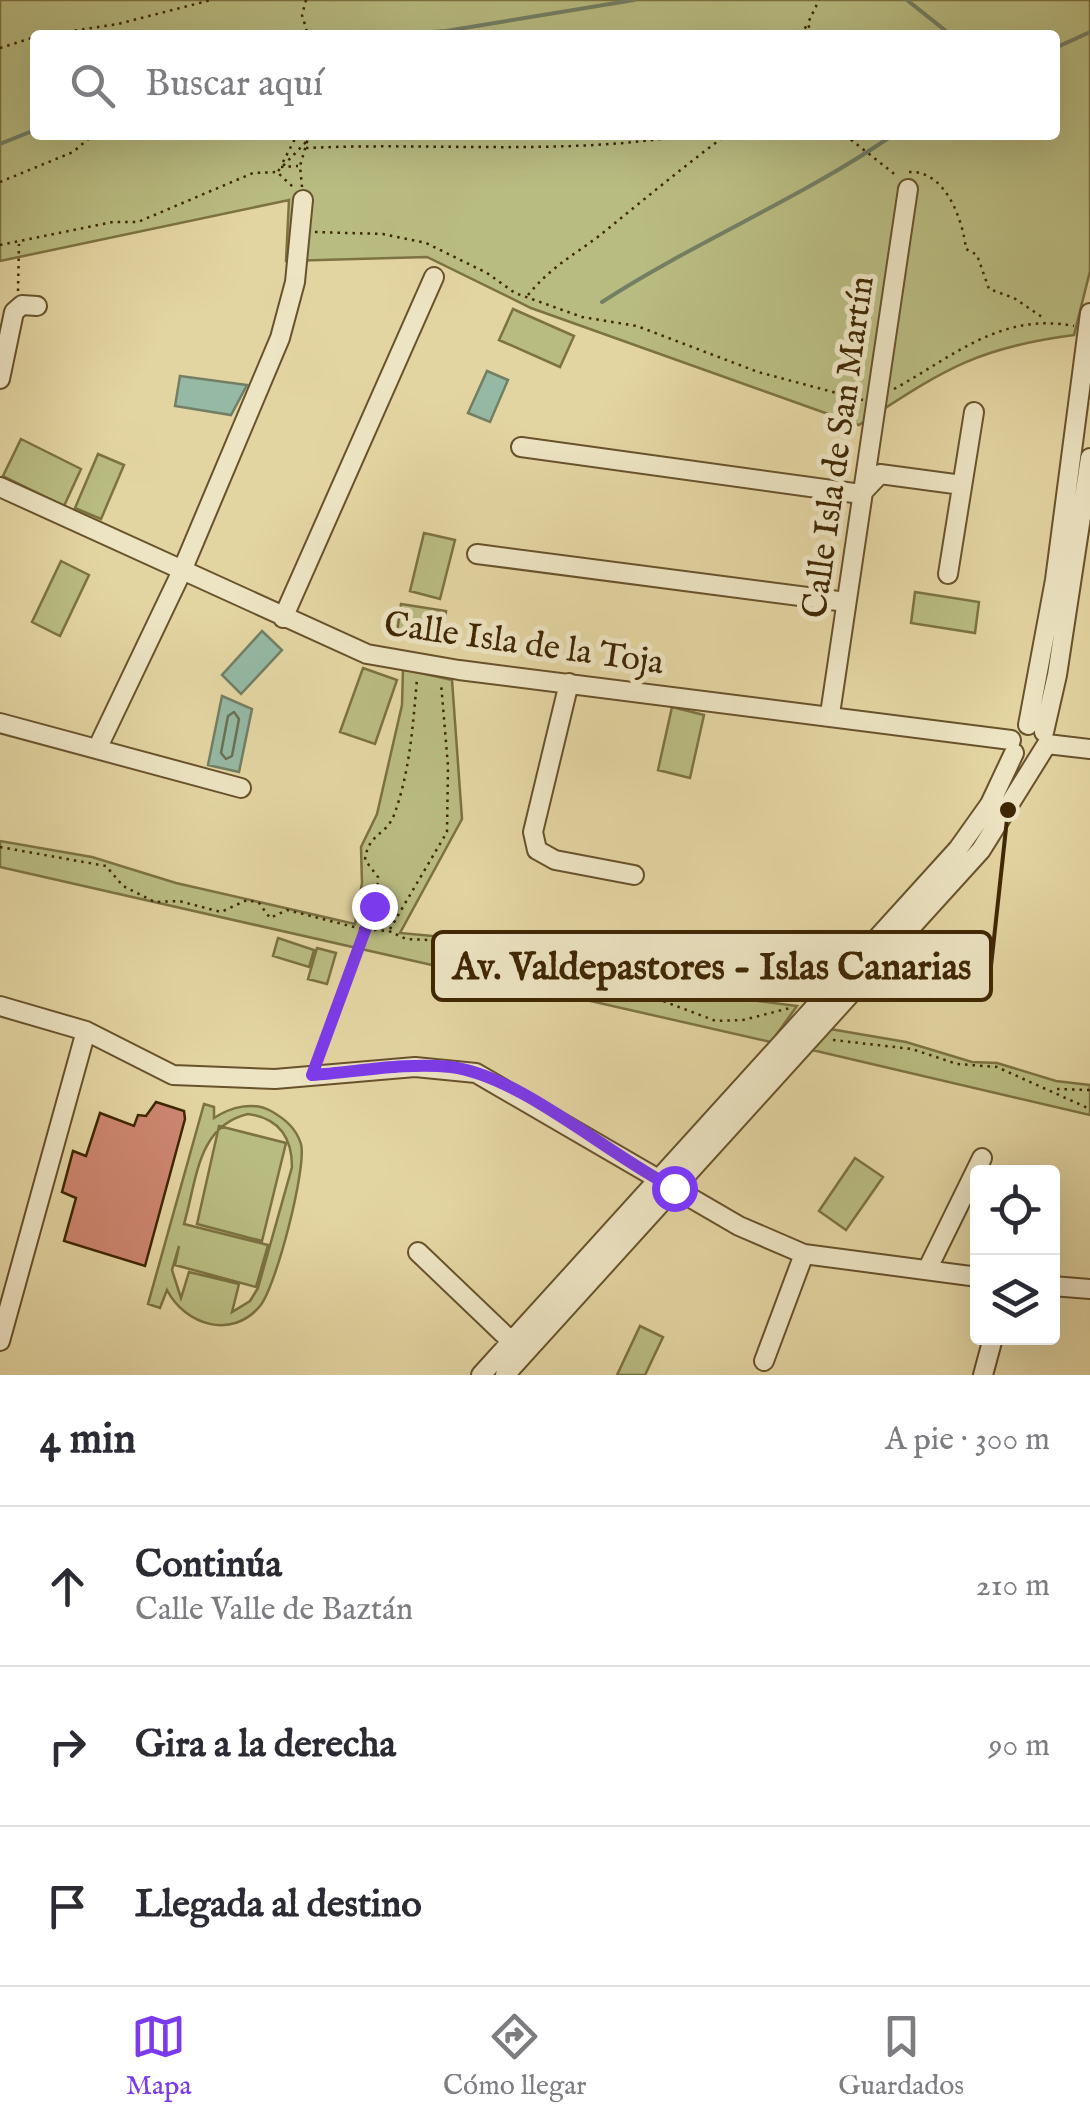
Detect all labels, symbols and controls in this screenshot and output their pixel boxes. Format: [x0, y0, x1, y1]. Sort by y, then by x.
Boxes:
search box [30, 30, 1060, 140]
icon: search [65, 58, 120, 113]
text: Buscar aquí [145, 61, 323, 109]
street label: Calle Isla de San Martín [793, 273, 886, 621]
street label: Calle Isla de la Toja [381, 603, 667, 686]
route end [352, 884, 398, 930]
callout: Av. Valdepastores - Islas Canarias [433, 932, 991, 1000]
text: Av. Valdepastores - Islas Canarias [451, 945, 971, 993]
map controls [970, 1165, 1060, 1345]
button: locate [970, 1165, 1060, 1255]
route start [652, 1166, 698, 1212]
button: layers [970, 1255, 1060, 1345]
text: 4 min [40, 1414, 136, 1467]
text: A pie · 300 m [885, 1420, 1050, 1461]
text: Continúa [135, 1542, 282, 1590]
icon: ahead [40, 1559, 95, 1614]
text: 210 m [976, 1566, 1050, 1607]
text: Calle Valle de Baztán [135, 1590, 413, 1631]
icon: right [40, 1719, 95, 1774]
text: Gira a la derecha [135, 1722, 396, 1770]
text: 90 m [989, 1726, 1050, 1767]
icon: arrive [40, 1879, 95, 1934]
text: Llegada al destino [135, 1882, 422, 1930]
tab: Mapa [126, 2009, 192, 2104]
tab: Cómo llegar [443, 2009, 587, 2104]
tab: Guardados [838, 2009, 964, 2104]

